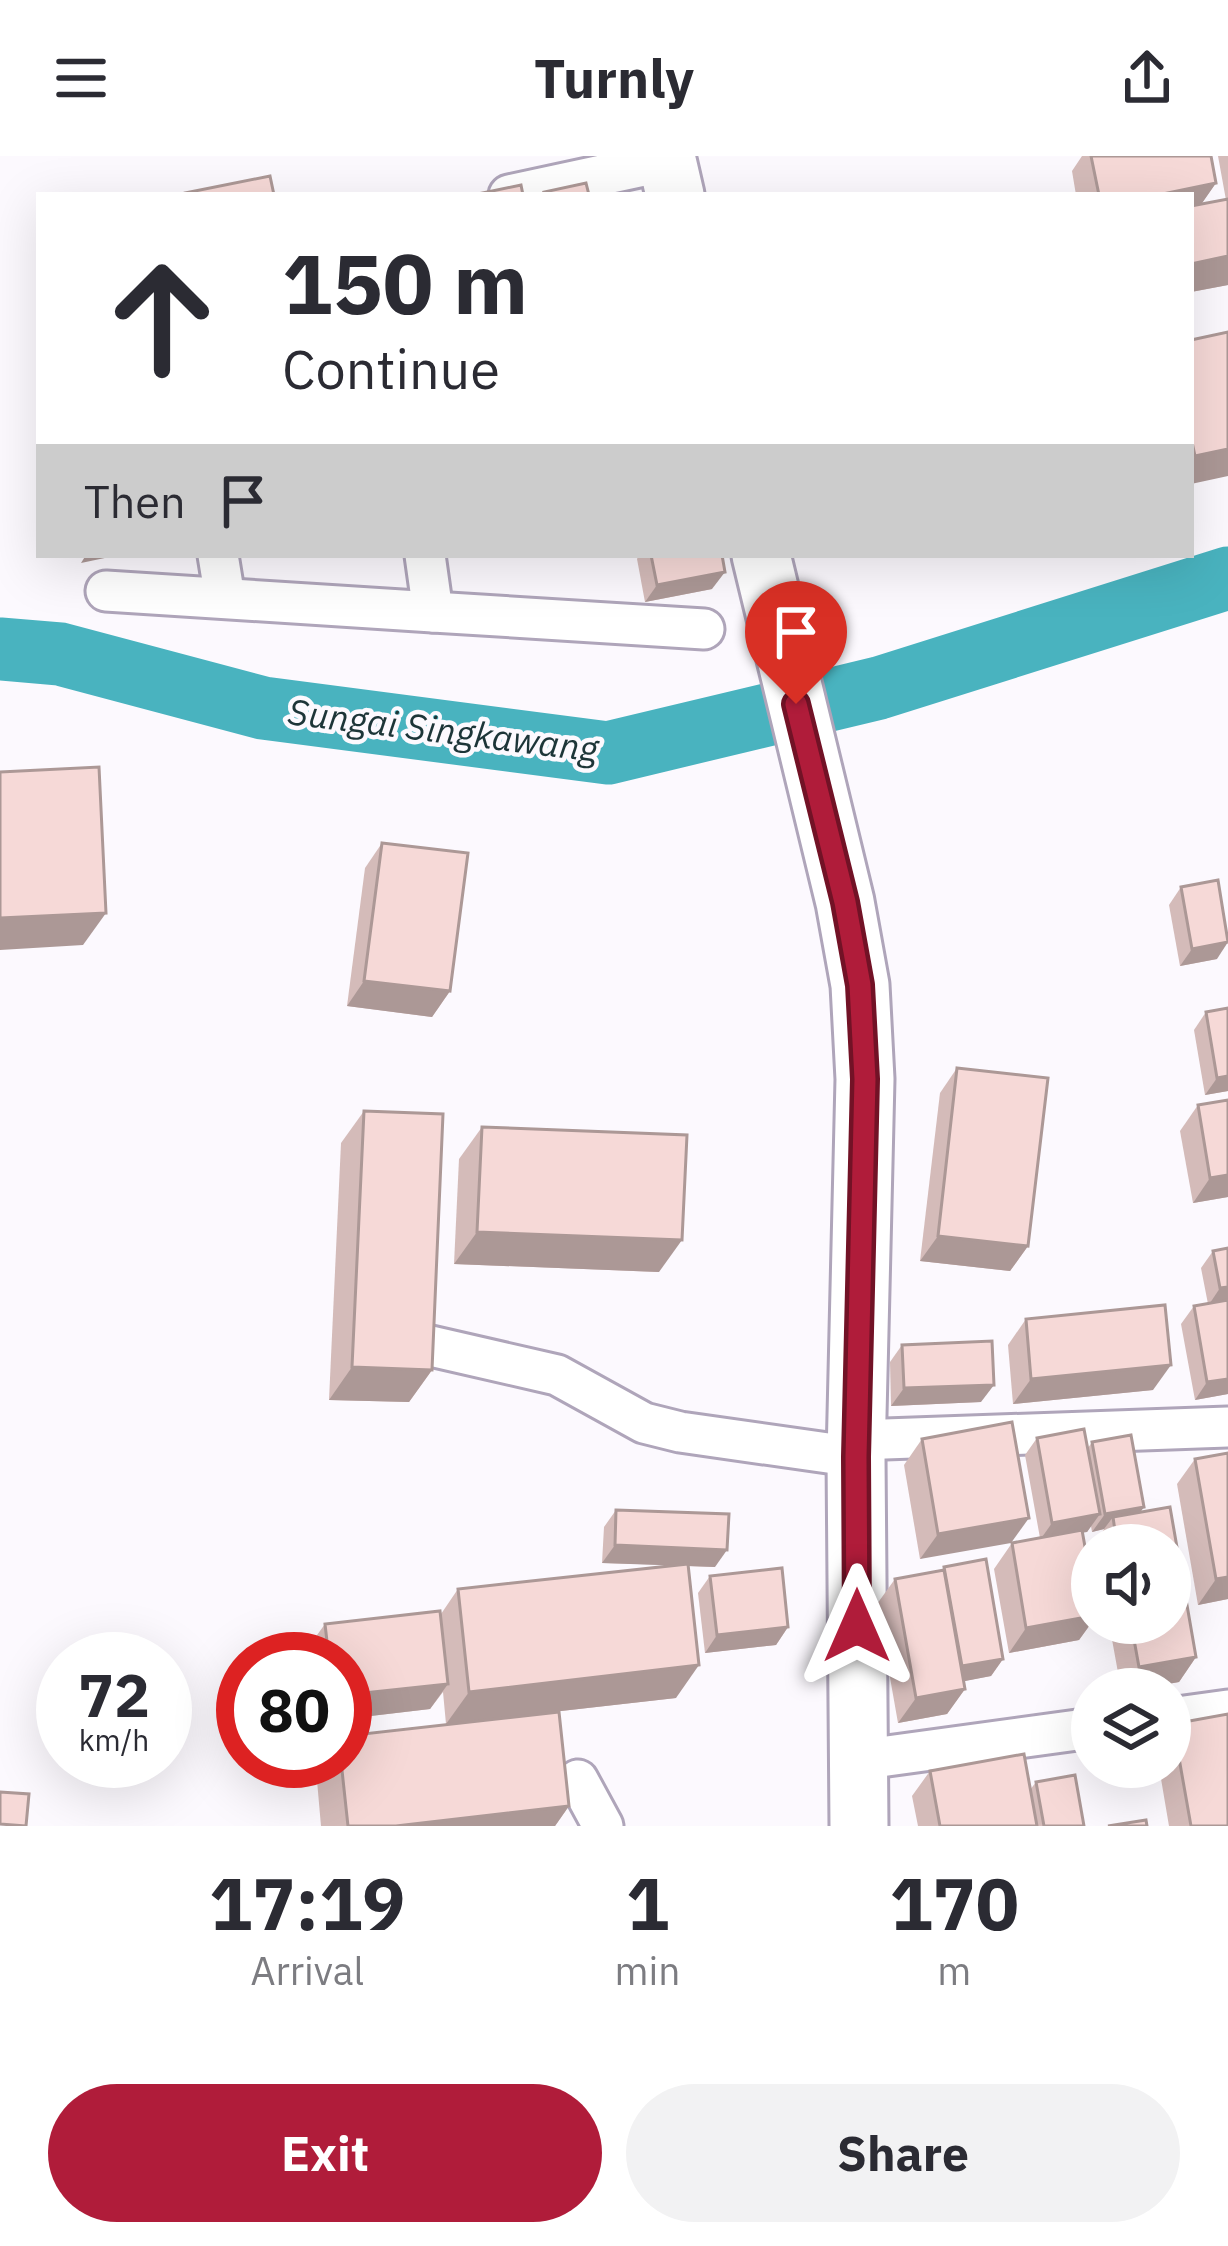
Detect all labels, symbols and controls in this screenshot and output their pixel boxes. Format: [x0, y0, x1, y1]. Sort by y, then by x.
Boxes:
text: Turnly [534, 43, 694, 113]
icon: menu [48, 45, 114, 111]
icon: share [1114, 45, 1180, 111]
text: 150 m [282, 228, 528, 337]
icon: ahead [84, 240, 240, 396]
text: Continue [282, 334, 500, 404]
icon: arrive [210, 468, 276, 534]
text: Then [84, 472, 186, 530]
pin [745, 581, 847, 704]
icon: arrive [763, 599, 829, 665]
water label: Sungai Singkawang [285, 687, 602, 772]
map controls [1071, 1524, 1191, 1788]
button: sound [1071, 1524, 1191, 1644]
position arrow [794, 1563, 920, 1689]
speed limit sign: 80 [216, 1632, 372, 1788]
text: 72 [78, 1655, 150, 1734]
button: layers [1071, 1668, 1191, 1788]
text: km/h [79, 1720, 149, 1759]
text: 17:19 [209, 1856, 406, 1950]
text: 1 [626, 1856, 669, 1950]
text: 170 [889, 1856, 1019, 1950]
text: Arrival [250, 1945, 364, 1996]
text: min [615, 1945, 680, 1996]
text: m [937, 1945, 971, 1996]
button: Exit [48, 2084, 602, 2222]
button: Share [626, 2084, 1180, 2222]

